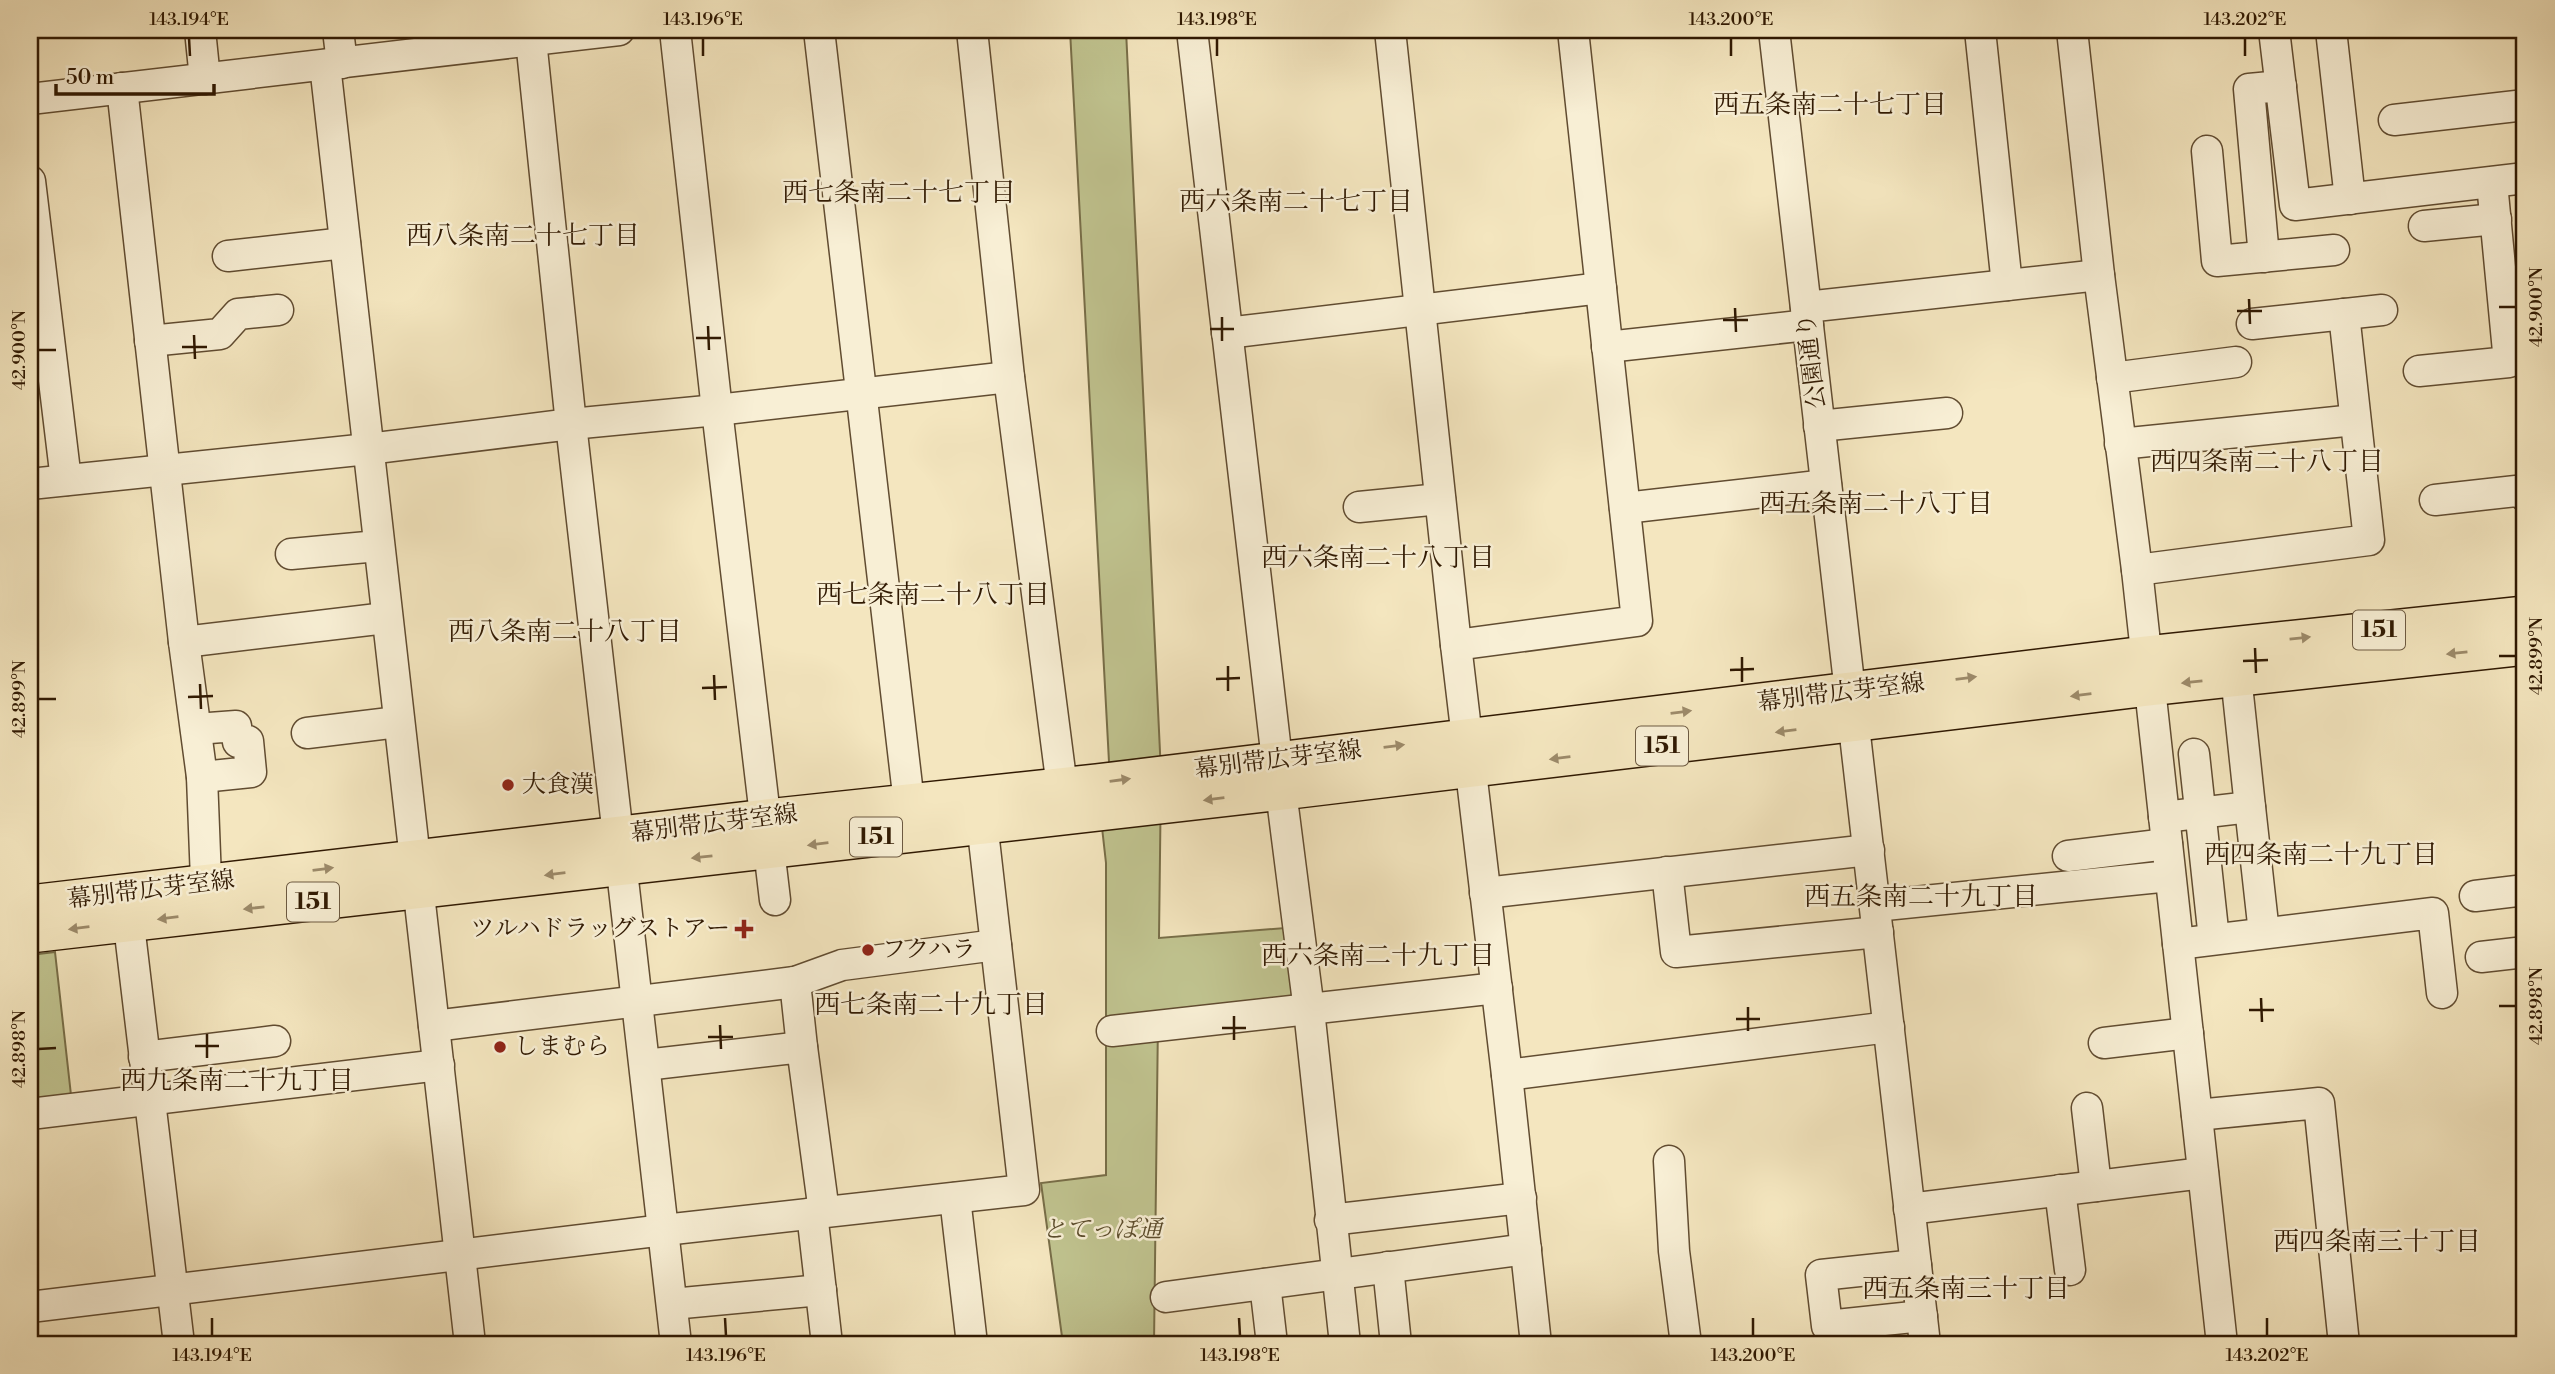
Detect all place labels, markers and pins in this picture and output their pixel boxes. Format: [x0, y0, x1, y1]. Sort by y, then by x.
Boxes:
place label: 大食漢 [522, 770, 594, 800]
marker: 大食漢 [500, 777, 516, 793]
place label: ツルハドラッグストアー [470, 914, 730, 944]
marker: ツルハドラッグストアー [736, 921, 752, 937]
place label: フクハラ [882, 935, 976, 965]
marker: フクハラ [860, 942, 876, 958]
place label: しまむら [514, 1032, 610, 1062]
marker: しまむら [492, 1039, 508, 1055]

